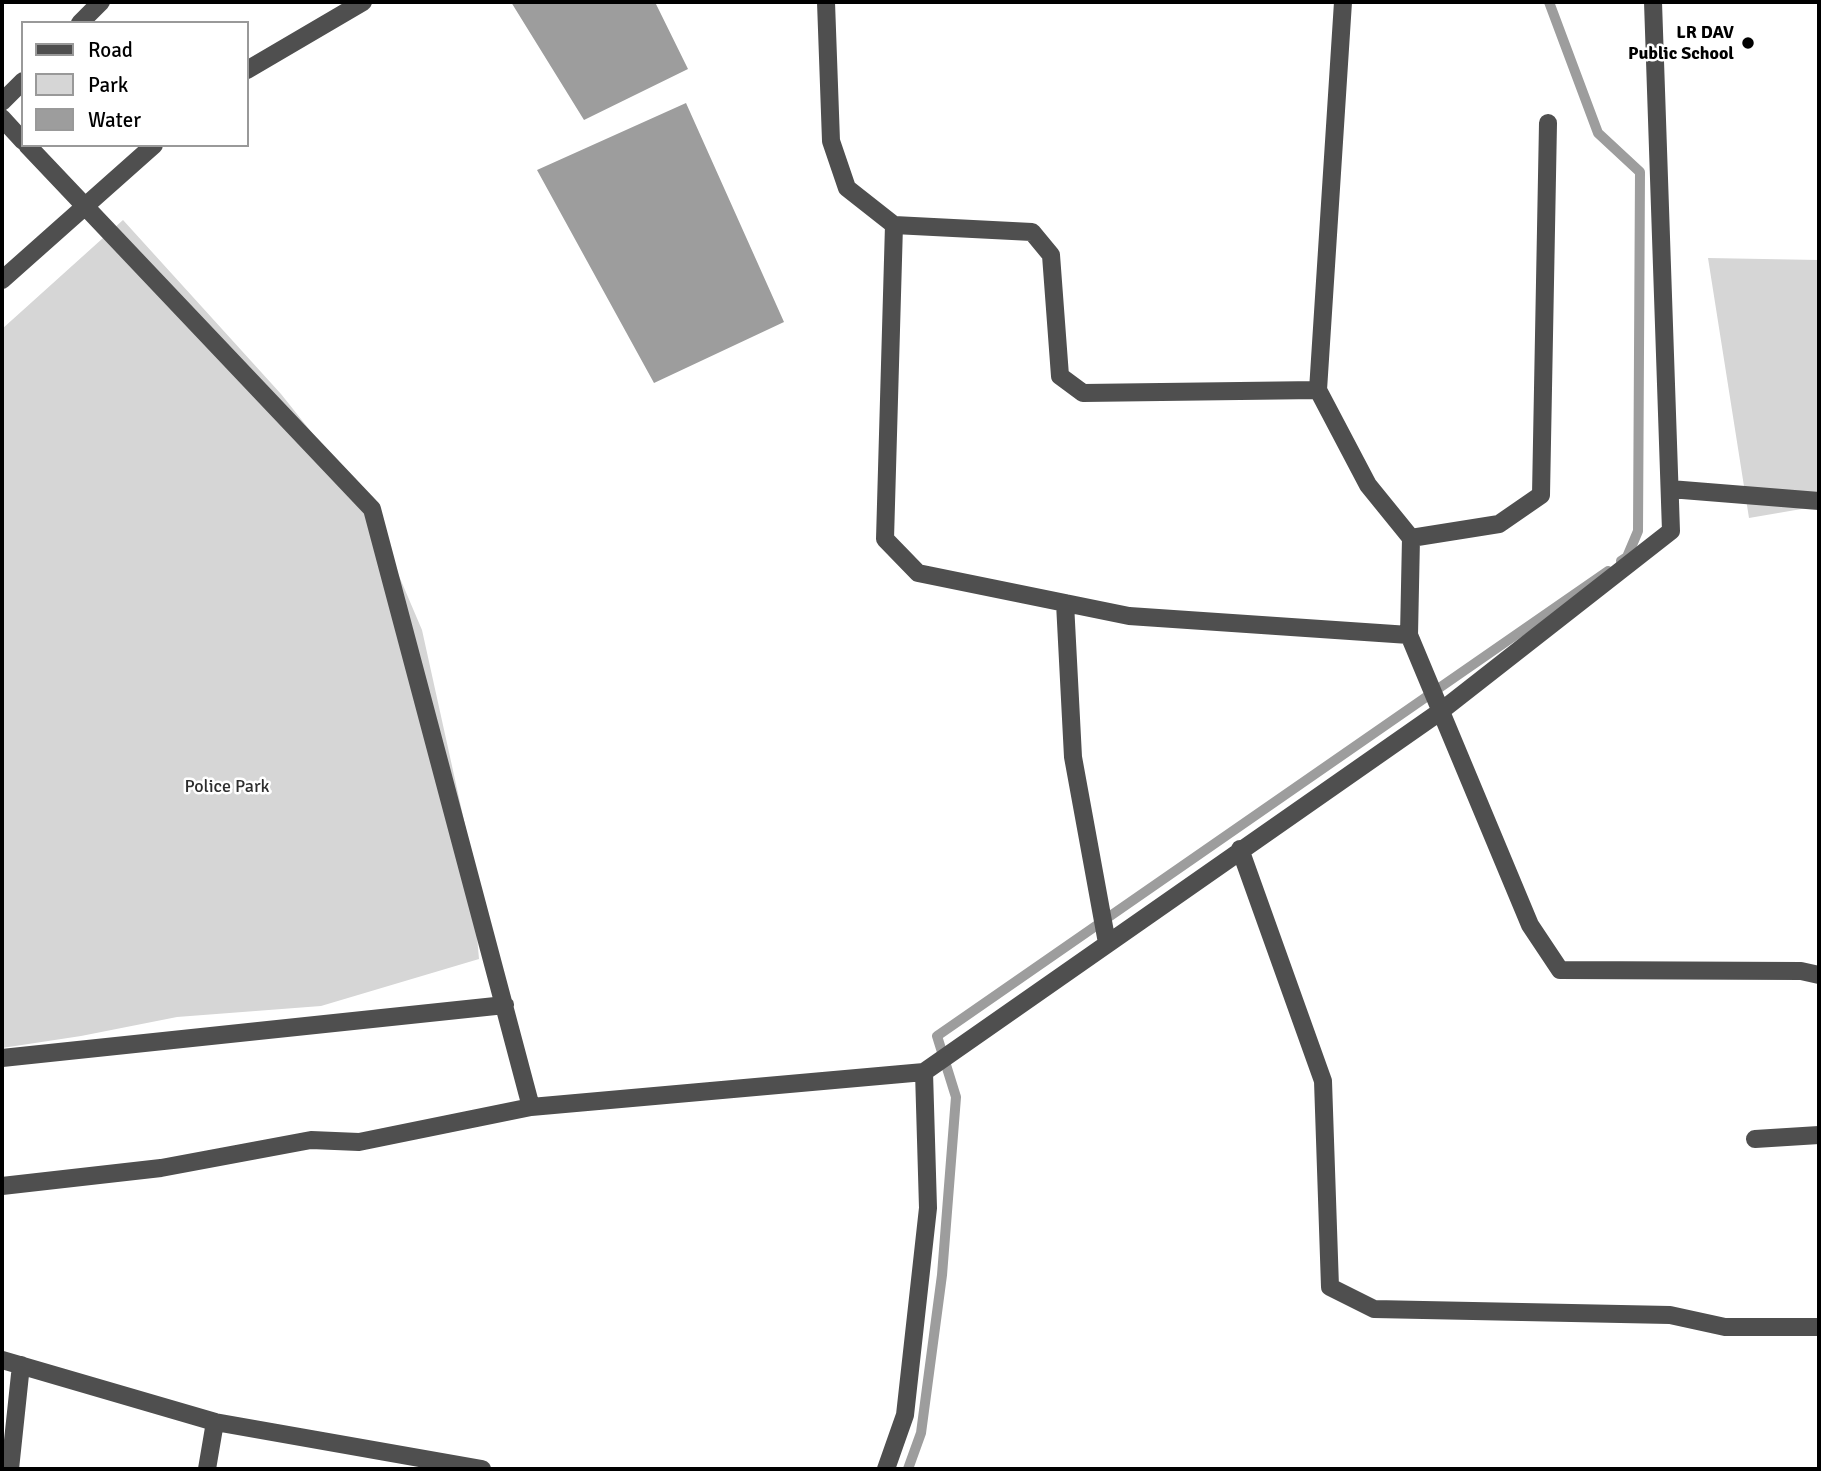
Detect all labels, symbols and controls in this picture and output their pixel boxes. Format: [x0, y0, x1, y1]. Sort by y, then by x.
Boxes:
legend [21, 21, 248, 147]
place label: LR DAV Public School [1628, 22, 1734, 64]
marker: LR DAV Public School [1740, 35, 1756, 51]
text: Road [88, 37, 133, 63]
text: Park [88, 72, 128, 98]
text: Water [88, 107, 141, 133]
park label: Police Park [184, 776, 270, 798]

